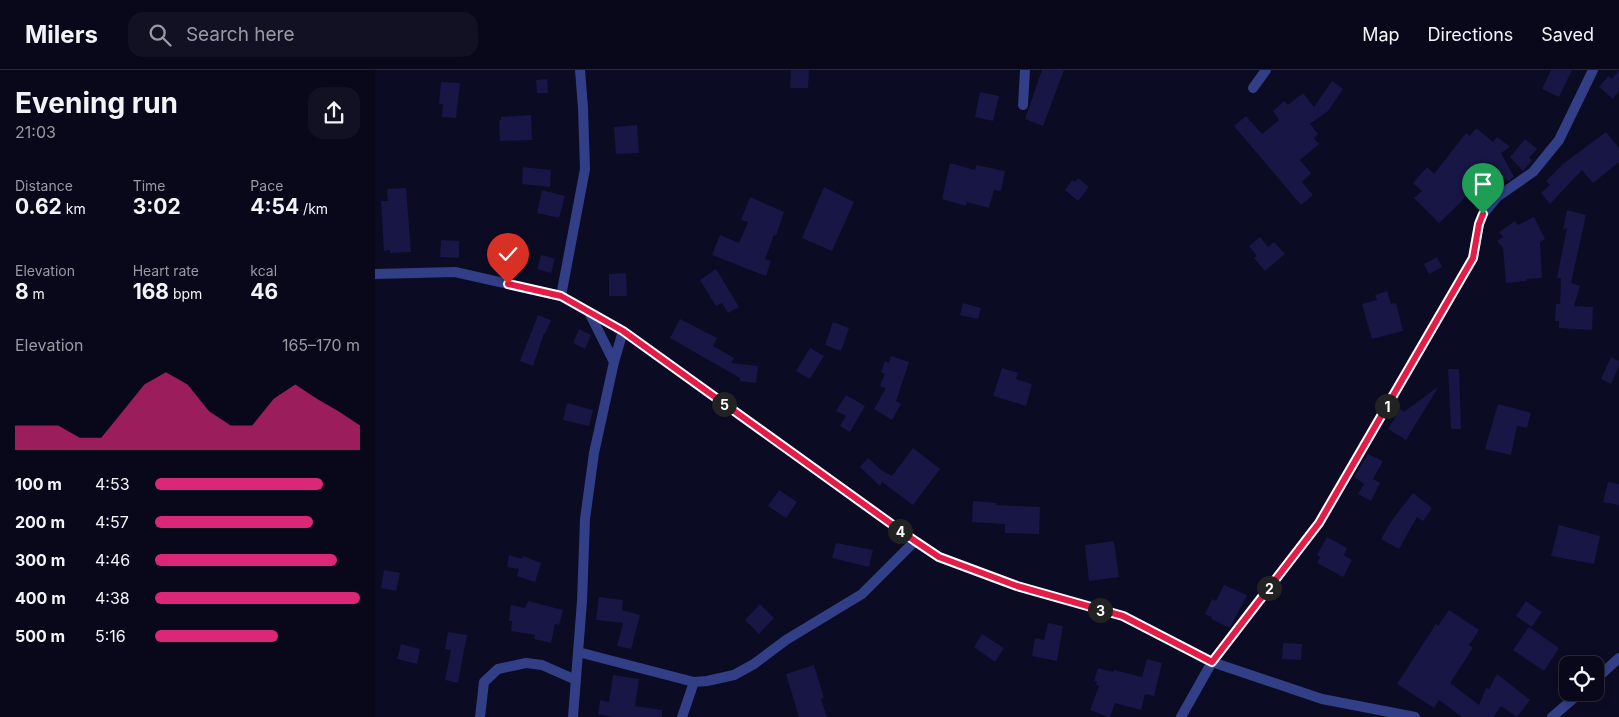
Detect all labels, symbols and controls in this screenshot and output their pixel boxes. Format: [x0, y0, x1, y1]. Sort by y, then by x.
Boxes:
search box [128, 12, 478, 57]
text: Milers [25, 20, 98, 49]
icon: search [146, 21, 174, 49]
text: Search here [186, 23, 295, 46]
text: Map [1362, 24, 1400, 45]
text: Directions [1428, 24, 1513, 45]
text: Saved [1541, 24, 1594, 45]
text: Evening run [15, 86, 178, 120]
button: share [308, 87, 360, 139]
text: 21:03 [15, 122, 56, 142]
pin [1462, 163, 1504, 214]
icon: arrive [1469, 170, 1497, 198]
text: Distance [15, 177, 73, 194]
text: Time [133, 177, 166, 194]
text: Pace [250, 177, 283, 194]
text: 0.62 [15, 194, 62, 219]
text: 3:02 [133, 194, 181, 219]
text: 4:54 [250, 194, 299, 219]
text: km [62, 200, 86, 217]
text: /km [299, 200, 328, 217]
pin [487, 233, 529, 284]
icon: check [494, 240, 522, 268]
text: Elevation [15, 262, 75, 279]
text: Heart rate [133, 262, 199, 279]
text: kcal [250, 262, 277, 279]
text: 8 [15, 279, 29, 304]
text: 168 [133, 279, 169, 304]
text: 46 [250, 279, 278, 304]
text: m [29, 285, 45, 302]
text: bpm [169, 285, 202, 302]
text: Elevation [15, 335, 84, 355]
text: 165–170 m [282, 335, 360, 355]
pin: 5 [711, 392, 737, 416]
pin: 1 [1375, 394, 1399, 418]
text: 5 [720, 396, 729, 413]
text: 1 [1384, 398, 1391, 415]
text: 100 m [15, 474, 62, 494]
text: 4:53 [95, 474, 130, 494]
text: 200 m [15, 512, 65, 532]
text: 4:57 [95, 512, 129, 532]
pin: 4 [887, 518, 913, 544]
text: 4 [896, 523, 905, 540]
text: 300 m [15, 550, 65, 570]
text: 4:46 [95, 550, 130, 570]
pin: 2 [1257, 576, 1281, 600]
text: 2 [1265, 580, 1274, 597]
text: 400 m [15, 588, 66, 608]
text: 4:38 [95, 588, 130, 608]
pin: 3 [1087, 598, 1113, 622]
text: 3 [1096, 602, 1105, 619]
text: 500 m [15, 626, 65, 646]
text: 5:16 [95, 626, 126, 646]
map controls [1559, 656, 1604, 701]
button: locate [1559, 656, 1604, 701]

